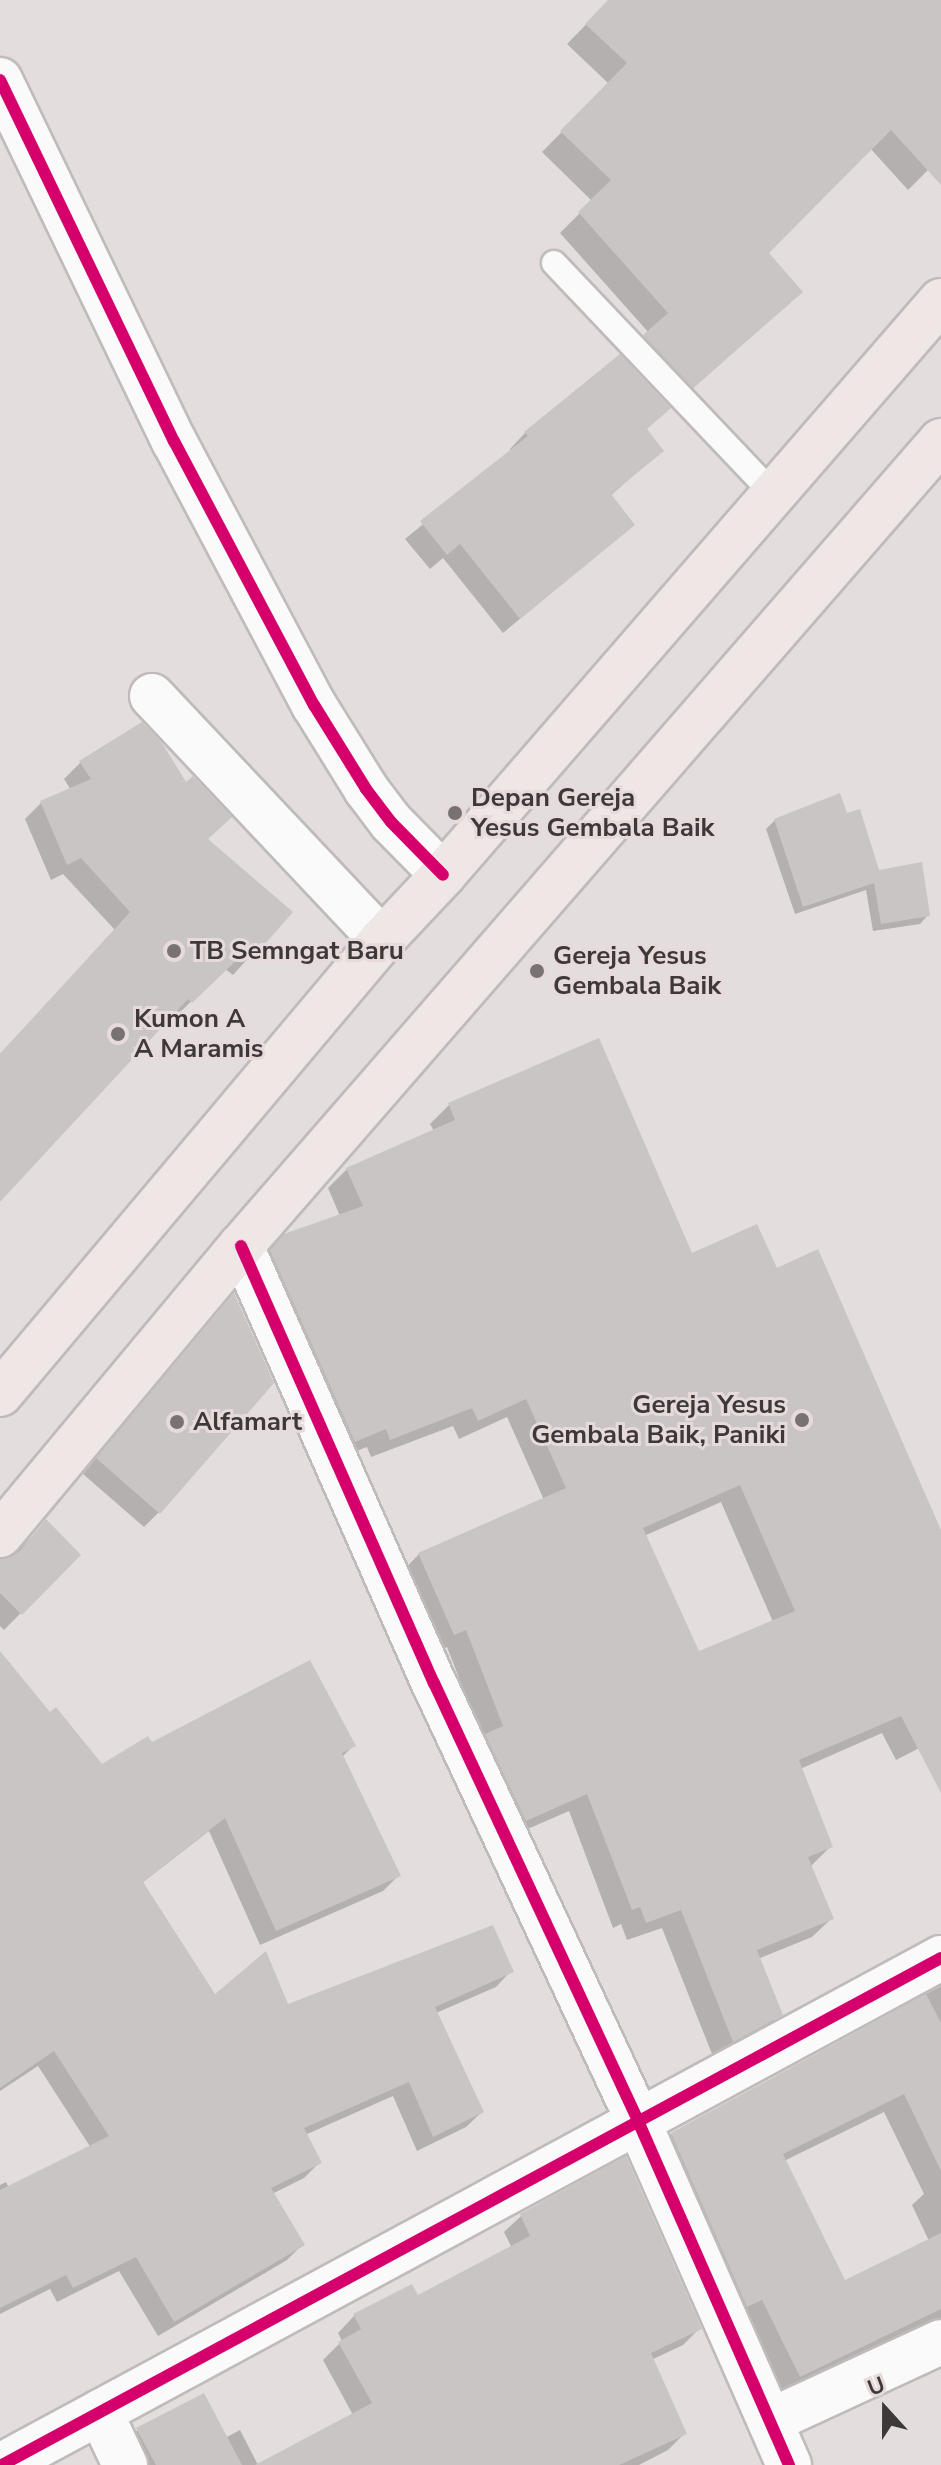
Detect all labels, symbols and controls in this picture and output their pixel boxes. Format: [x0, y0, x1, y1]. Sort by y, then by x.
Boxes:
place label: Depan Gereja Yesus Gembala Baik [471, 782, 715, 844]
marker: Depan Gereja Yesus Gembala Baik [446, 804, 464, 822]
place label: TB Semngat Baru [190, 935, 404, 967]
place label: Gereja Yesus Gembala Baik [553, 940, 721, 1002]
marker: TB Semngat Baru [165, 942, 183, 960]
marker: Gereja Yesus Gembala Baik [528, 962, 546, 980]
place label: Kumon A A Maramis [134, 1003, 264, 1064]
marker: Kumon A A Maramis [109, 1025, 127, 1043]
place label: Gereja Yesus Gembala Baik, Paniki [531, 1389, 786, 1450]
place label: Alfamart [193, 1406, 302, 1438]
marker: Gereja Yesus Gembala Baik, Paniki [793, 1411, 811, 1429]
marker: Alfamart [168, 1413, 186, 1431]
north arrow [845, 2369, 925, 2449]
text: U [863, 2370, 889, 2404]

